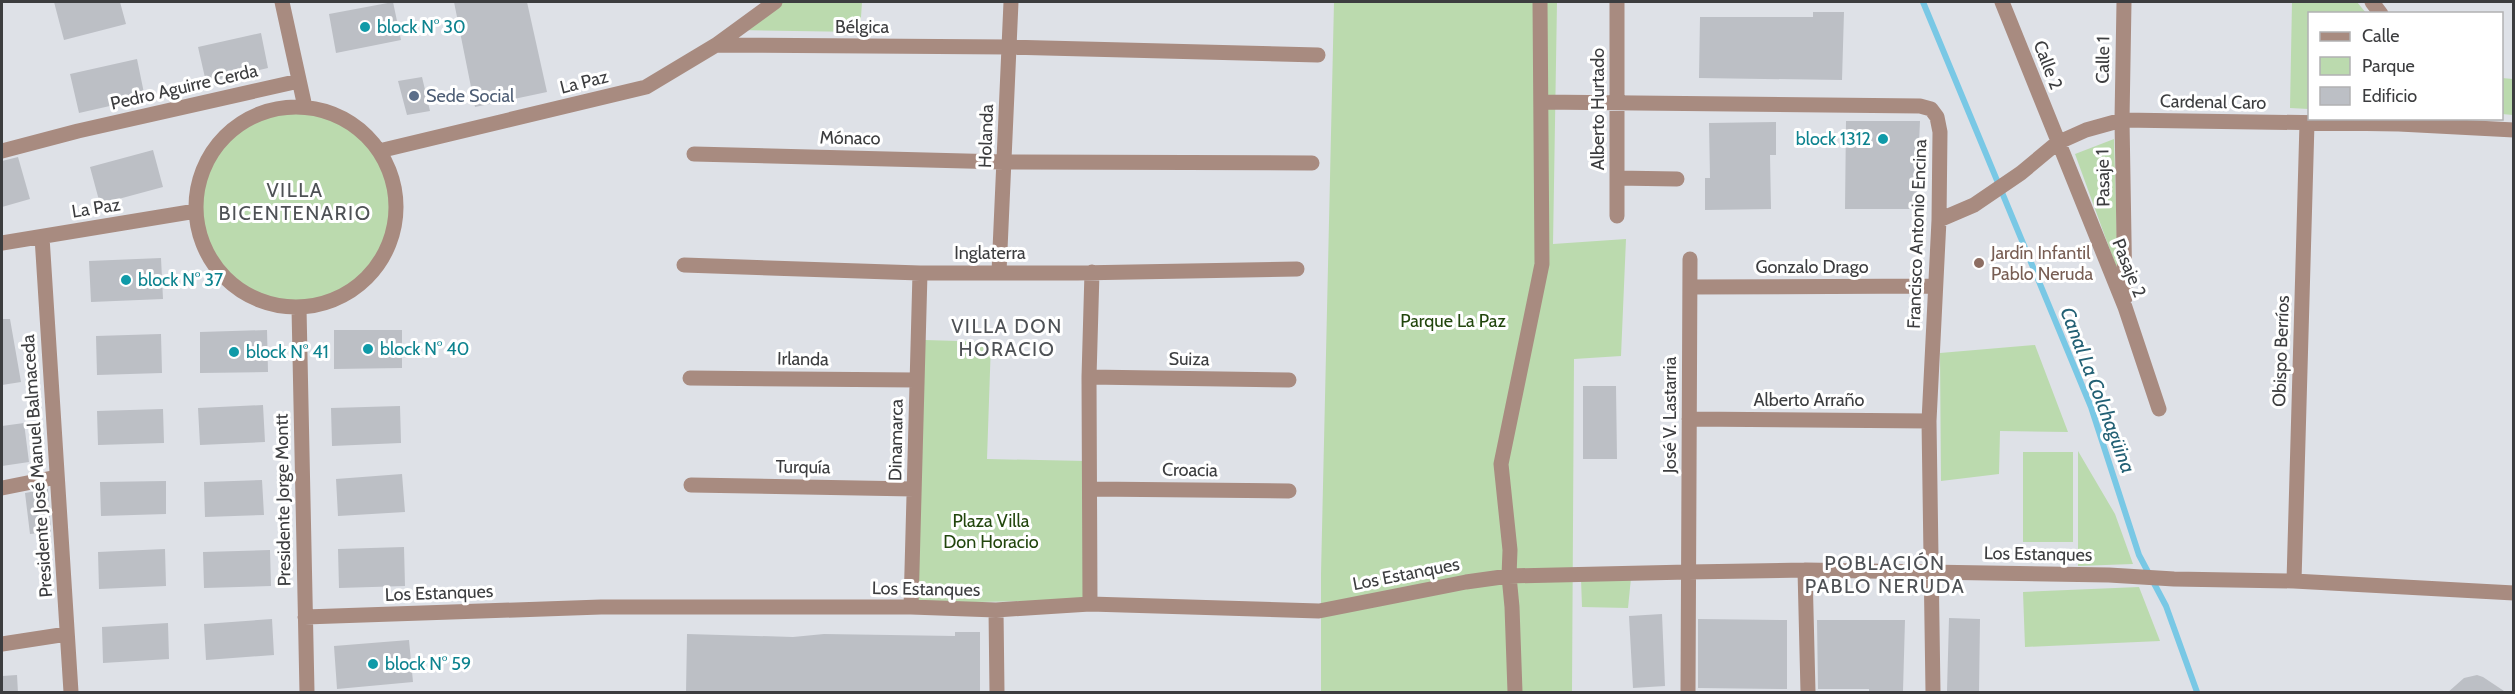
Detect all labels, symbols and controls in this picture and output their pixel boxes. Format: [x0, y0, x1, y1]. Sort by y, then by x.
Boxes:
legend [2308, 12, 2503, 120]
place label: block N° 30 [377, 16, 466, 38]
street label: Bélgica [835, 16, 889, 38]
marker: block N° 30 [358, 20, 372, 34]
text: Calle [2362, 25, 2399, 47]
street label: Calle 1 [2092, 36, 2114, 84]
street label: Calle 2 [2029, 37, 2067, 93]
street label: Alberto Hurtado [1587, 48, 1609, 170]
text: Parque [2362, 55, 2415, 77]
street label: Pedro Aguirre Cerda [108, 59, 260, 115]
street label: La Paz [558, 65, 611, 99]
place label: Sede Social [426, 85, 515, 107]
text: Edificio [2362, 85, 2417, 107]
marker: Sede Social [407, 89, 421, 103]
street label: Cardenal Caro [2160, 90, 2267, 114]
street label: Holanda [974, 103, 998, 168]
street label: Mónaco [819, 126, 881, 150]
place label: block 1312 [1796, 128, 1871, 150]
marker: block 1312 [1876, 132, 1890, 146]
street label: Francisco Antonio Encina [1903, 139, 1931, 329]
street label: Pasaje 1 [2091, 149, 2115, 207]
district label: VILLA BICENTENARIO [218, 178, 372, 225]
street label: La Paz [70, 193, 122, 223]
street label: Pasaje 2 [2107, 235, 2151, 301]
street label: Inglaterra [954, 242, 1026, 264]
place label: Jardín Infantil Pablo Neruda [1990, 242, 2094, 285]
street label: Gonzalo Drago [1755, 256, 1869, 278]
marker: Jardín Infantil Pablo Neruda [1972, 256, 1986, 270]
place label: block N° 37 [138, 269, 223, 291]
marker: block N° 37 [119, 273, 133, 287]
street label: Obispo Berríos [2268, 295, 2294, 407]
water label: Canal La Colchagüina [2055, 304, 2141, 476]
park label: Parque La Paz [1400, 310, 1506, 332]
district label: VILLA DON HORACIO [951, 314, 1063, 361]
street label: Presidente José Manuel Balmaceda [17, 333, 57, 598]
place label: block N° 40 [380, 338, 469, 360]
place label: block N° 41 [246, 341, 329, 363]
marker: block N° 40 [361, 342, 375, 356]
marker: block N° 41 [227, 345, 241, 359]
street label: Irlanda [777, 348, 829, 370]
street label: Suiza [1168, 348, 1210, 370]
street label: José V. Lastarria [1659, 356, 1681, 474]
street label: Alberto Arraño [1754, 389, 1865, 411]
street label: Dinamarca [884, 398, 908, 481]
street label: Presidente Jorge Montt [270, 413, 296, 587]
street label: Turquía [775, 456, 831, 478]
street label: Croacia [1162, 459, 1218, 481]
park label: Plaza Villa Don Horacio [943, 510, 1039, 553]
street label: Los Estanques [1984, 542, 2092, 566]
district label: POBLACIÓN PABLO NERUDA [1805, 551, 1965, 598]
street label: Los Estanques [1351, 553, 1461, 595]
street label: Los Estanques [872, 577, 980, 601]
street label: Los Estanques [384, 580, 494, 606]
place label: block N° 59 [385, 653, 471, 675]
marker: block N° 59 [366, 657, 380, 671]

